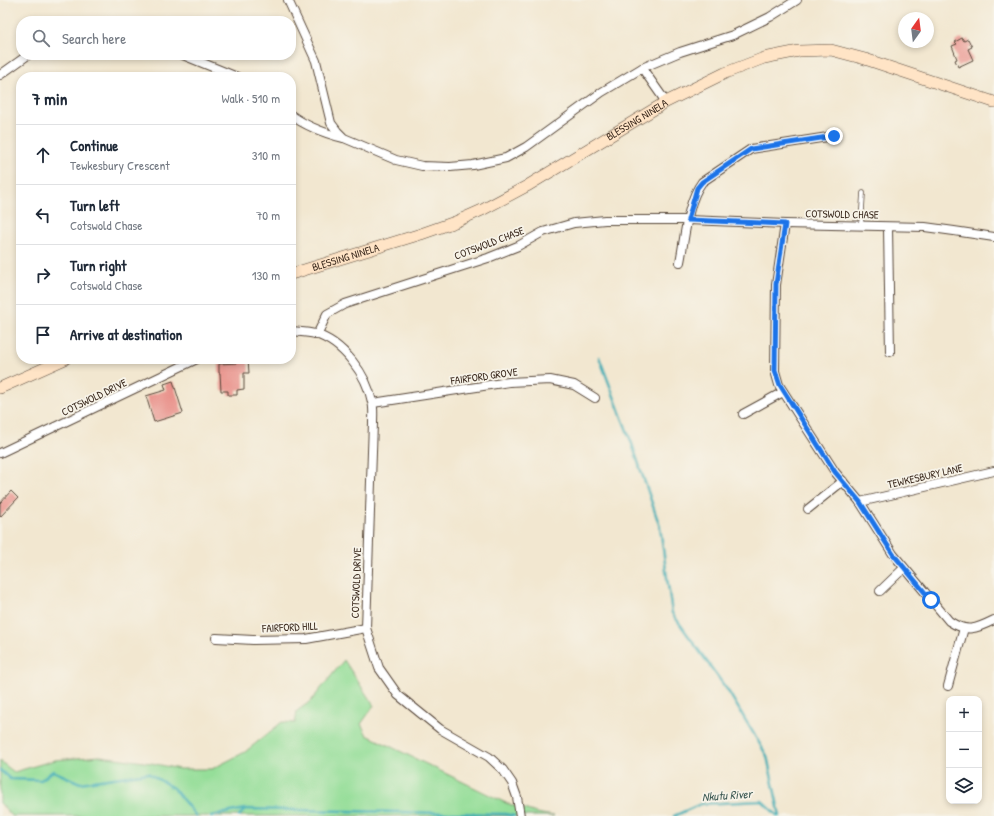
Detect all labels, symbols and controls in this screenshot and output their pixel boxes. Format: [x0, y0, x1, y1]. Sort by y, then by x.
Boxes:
north arrow [898, 12, 934, 48]
search box [16, 16, 296, 60]
icon: search [30, 27, 52, 49]
text: Search here [62, 28, 126, 49]
text: 7 min [32, 87, 67, 110]
text: Walk · 510 m [222, 89, 280, 107]
street label: BLESSING NINELA [603, 95, 671, 144]
route end [825, 127, 843, 145]
text: Continue [70, 135, 118, 156]
icon: ahead [32, 144, 54, 166]
text: 310 m [252, 146, 280, 164]
text: Tewkesbury Crescent [70, 156, 170, 174]
text: Turn left [70, 195, 120, 216]
icon: left [32, 204, 54, 226]
text: 70 m [256, 206, 280, 224]
street label: COTSWOLD CHASE [805, 206, 879, 222]
text: Cotswold Chase [70, 216, 142, 234]
street label: COTSWOLD CHASE [452, 223, 526, 263]
street label: BLESSING NINELA [310, 240, 381, 274]
text: Turn right [70, 255, 126, 276]
icon: right [32, 264, 54, 286]
text: 130 m [252, 266, 280, 284]
text: Cotswold Chase [70, 276, 142, 294]
icon: arrive [32, 324, 54, 346]
text: Arrive at destination [70, 324, 182, 345]
street label: FAIRFORD GROVE [449, 364, 519, 388]
street label: COTSWOLD DRIVE [59, 375, 129, 419]
street label: TEWKESBURY LANE [886, 461, 964, 491]
street label: COTSWOLD DRIVE [348, 547, 364, 619]
route start [922, 591, 940, 609]
street label: FAIRFORD HILL [261, 619, 318, 636]
map controls [946, 696, 982, 804]
button: + [946, 696, 982, 732]
button: − [946, 732, 982, 768]
button: layers [946, 768, 982, 804]
water label: Nkutu River [701, 785, 754, 805]

